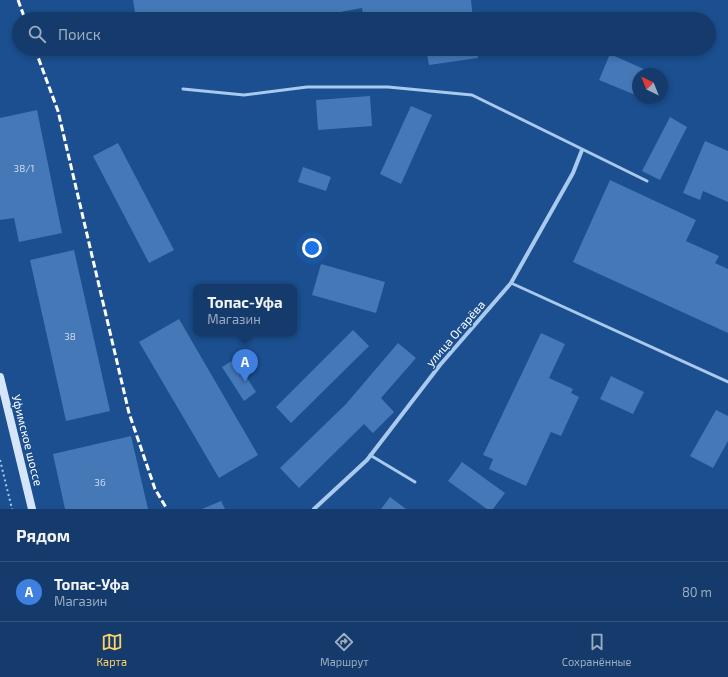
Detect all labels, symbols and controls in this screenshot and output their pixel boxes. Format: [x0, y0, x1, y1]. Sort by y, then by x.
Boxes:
search box [12, 12, 716, 56]
icon: search [26, 23, 48, 45]
text: Поиск [58, 25, 101, 43]
north arrow [632, 68, 668, 104]
house number: 38/1 [14, 162, 34, 174]
your location [302, 238, 322, 258]
popup [193, 284, 297, 336]
text: Топас-Уфа [207, 293, 283, 311]
street label: улица Огарёва [422, 297, 488, 370]
text: Магазин [207, 311, 261, 327]
house number: 38 [64, 330, 76, 342]
pin: A [232, 349, 258, 382]
street label: Уфимское шоссе [10, 393, 46, 487]
house number: 36 [94, 476, 106, 488]
text: Рядом [16, 525, 70, 545]
text: Топас-Уфа [54, 575, 129, 593]
text: A [25, 584, 33, 600]
text: 80 m [682, 584, 712, 600]
text: Магазин [54, 593, 107, 609]
tab: Карта [97, 631, 127, 668]
tab: Маршрут [320, 631, 369, 668]
tab: Сохранённые [562, 631, 631, 668]

